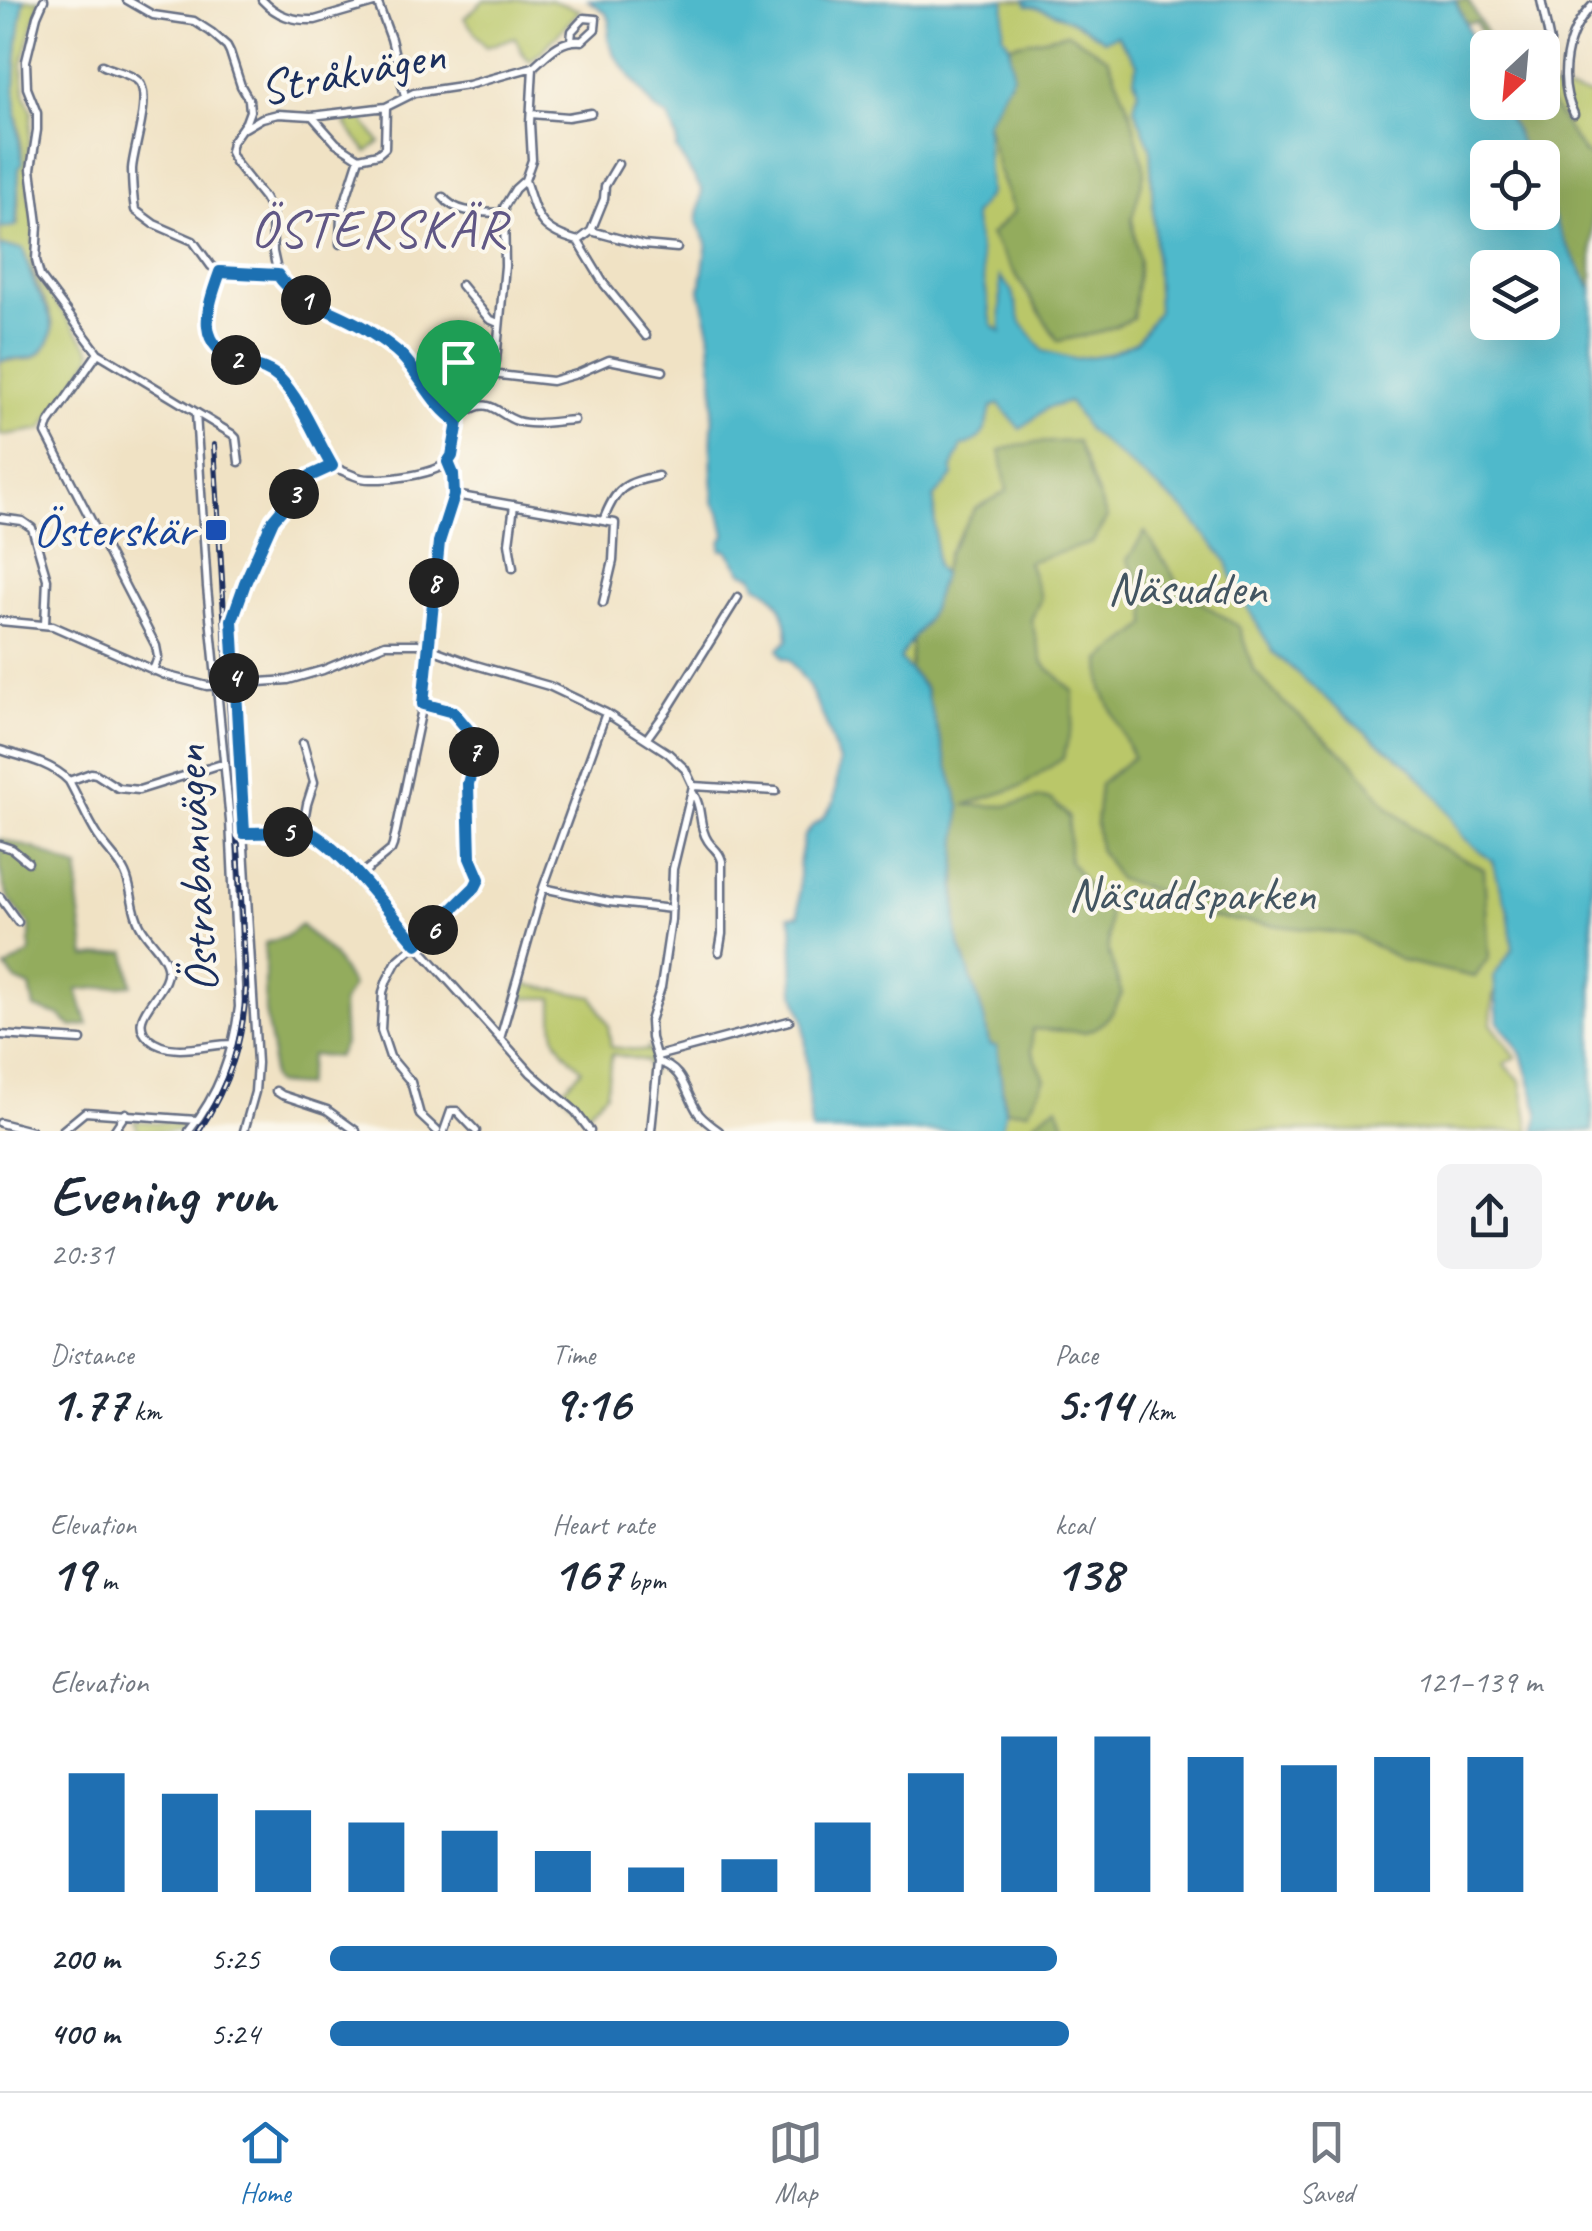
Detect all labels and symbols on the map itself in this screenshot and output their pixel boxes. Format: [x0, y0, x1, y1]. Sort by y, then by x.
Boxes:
street label: Stråkvägen [254, 24, 450, 118]
north arrow [1470, 30, 1560, 120]
district label: ÖSTERSKÄR [250, 196, 511, 262]
pin: 1 [281, 275, 331, 325]
pin [416, 320, 501, 423]
pin: 2 [211, 335, 261, 385]
pin: 3 [269, 469, 319, 519]
place label: Österskär [33, 500, 199, 560]
marker: Österskär [203, 517, 229, 543]
pin: 8 [409, 558, 459, 608]
park label: Näsudden [1108, 558, 1268, 618]
pin: 4 [209, 653, 259, 703]
pin: 7 [449, 727, 499, 777]
street label: Östrabanvägen [159, 744, 231, 994]
pin: 5 [263, 807, 313, 857]
park label: Näsuddsparken [1068, 864, 1316, 924]
pin: 6 [408, 905, 458, 955]

